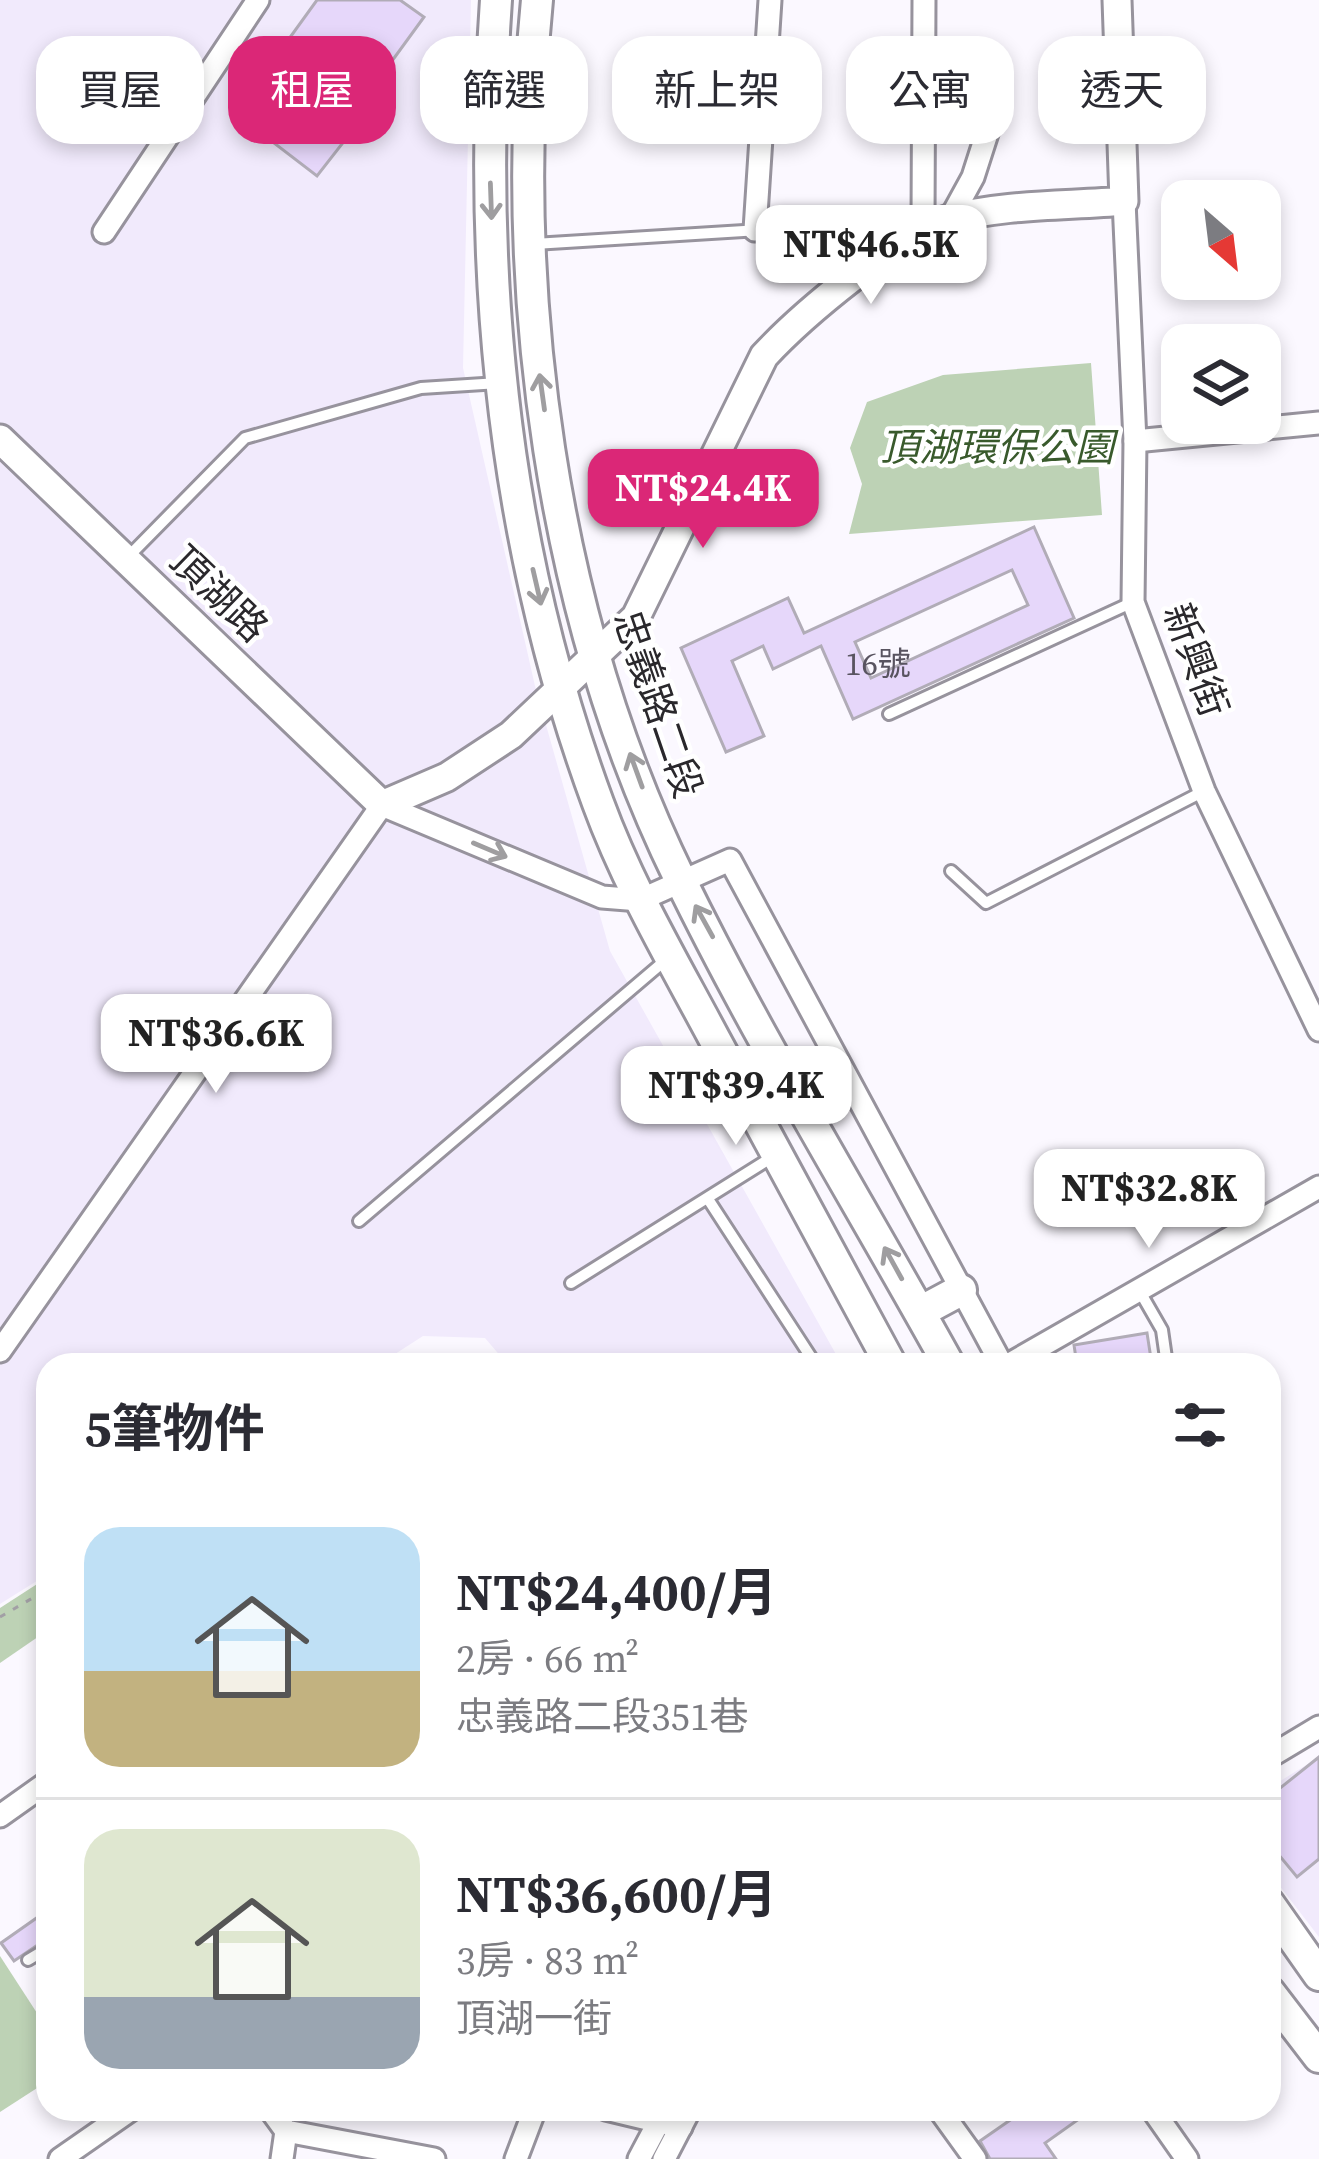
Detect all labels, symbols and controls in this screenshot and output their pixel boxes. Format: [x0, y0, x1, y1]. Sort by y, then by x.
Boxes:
chip: 買屋 [36, 36, 204, 144]
chip: 租屋 [228, 36, 396, 144]
chip: 篩選 [420, 36, 588, 144]
chip: 新上架 [612, 36, 822, 144]
chip: 公寓 [846, 36, 1014, 144]
chip: 透天 [1038, 36, 1206, 144]
north arrow [1161, 180, 1281, 300]
map controls [1161, 180, 1281, 444]
one-way arrow [480, 181, 503, 220]
pin: NT$46.5K [747, 205, 995, 307]
text: NT$46.5K [783, 217, 959, 270]
button: layers [1161, 324, 1281, 444]
one-way arrow [530, 373, 552, 412]
park label: 頂湖環保公園 [880, 421, 1119, 474]
pin: NT$24.4K [579, 449, 827, 551]
text: NT$24.4K [615, 461, 791, 514]
street label: 頂湖路 [159, 534, 279, 654]
one-way arrow [527, 567, 549, 605]
street label: 新興街 [1151, 596, 1241, 724]
street label: 忠義路二段 [601, 603, 715, 805]
house number: 16號 [845, 641, 911, 686]
one-way arrow [624, 752, 645, 789]
one-way arrow [471, 841, 508, 862]
one-way arrow [692, 905, 715, 940]
pin: NT$36.6K [92, 994, 340, 1096]
text: NT$36.6K [128, 1006, 304, 1059]
pin: NT$39.4K [612, 1046, 860, 1148]
text: NT$39.4K [648, 1058, 824, 1111]
pin: NT$32.8K [1025, 1149, 1273, 1251]
text: NT$32.8K [1061, 1161, 1237, 1214]
one-way arrow [880, 1246, 904, 1281]
icon: filters [1167, 1392, 1233, 1458]
text: 5筆物件 [84, 1393, 265, 1463]
text: NT$24,400/月 [456, 1557, 777, 1627]
icon: home [180, 1575, 324, 1719]
text: 2房 · 66 m² [456, 1632, 639, 1685]
text: 忠義路二段351巷 [456, 1690, 749, 1743]
text: NT$36,600/月 [456, 1859, 777, 1929]
icon: home [180, 1877, 324, 2021]
text: 3房 · 83 m² [456, 1934, 639, 1987]
text: 頂湖一街 [456, 1992, 612, 2045]

